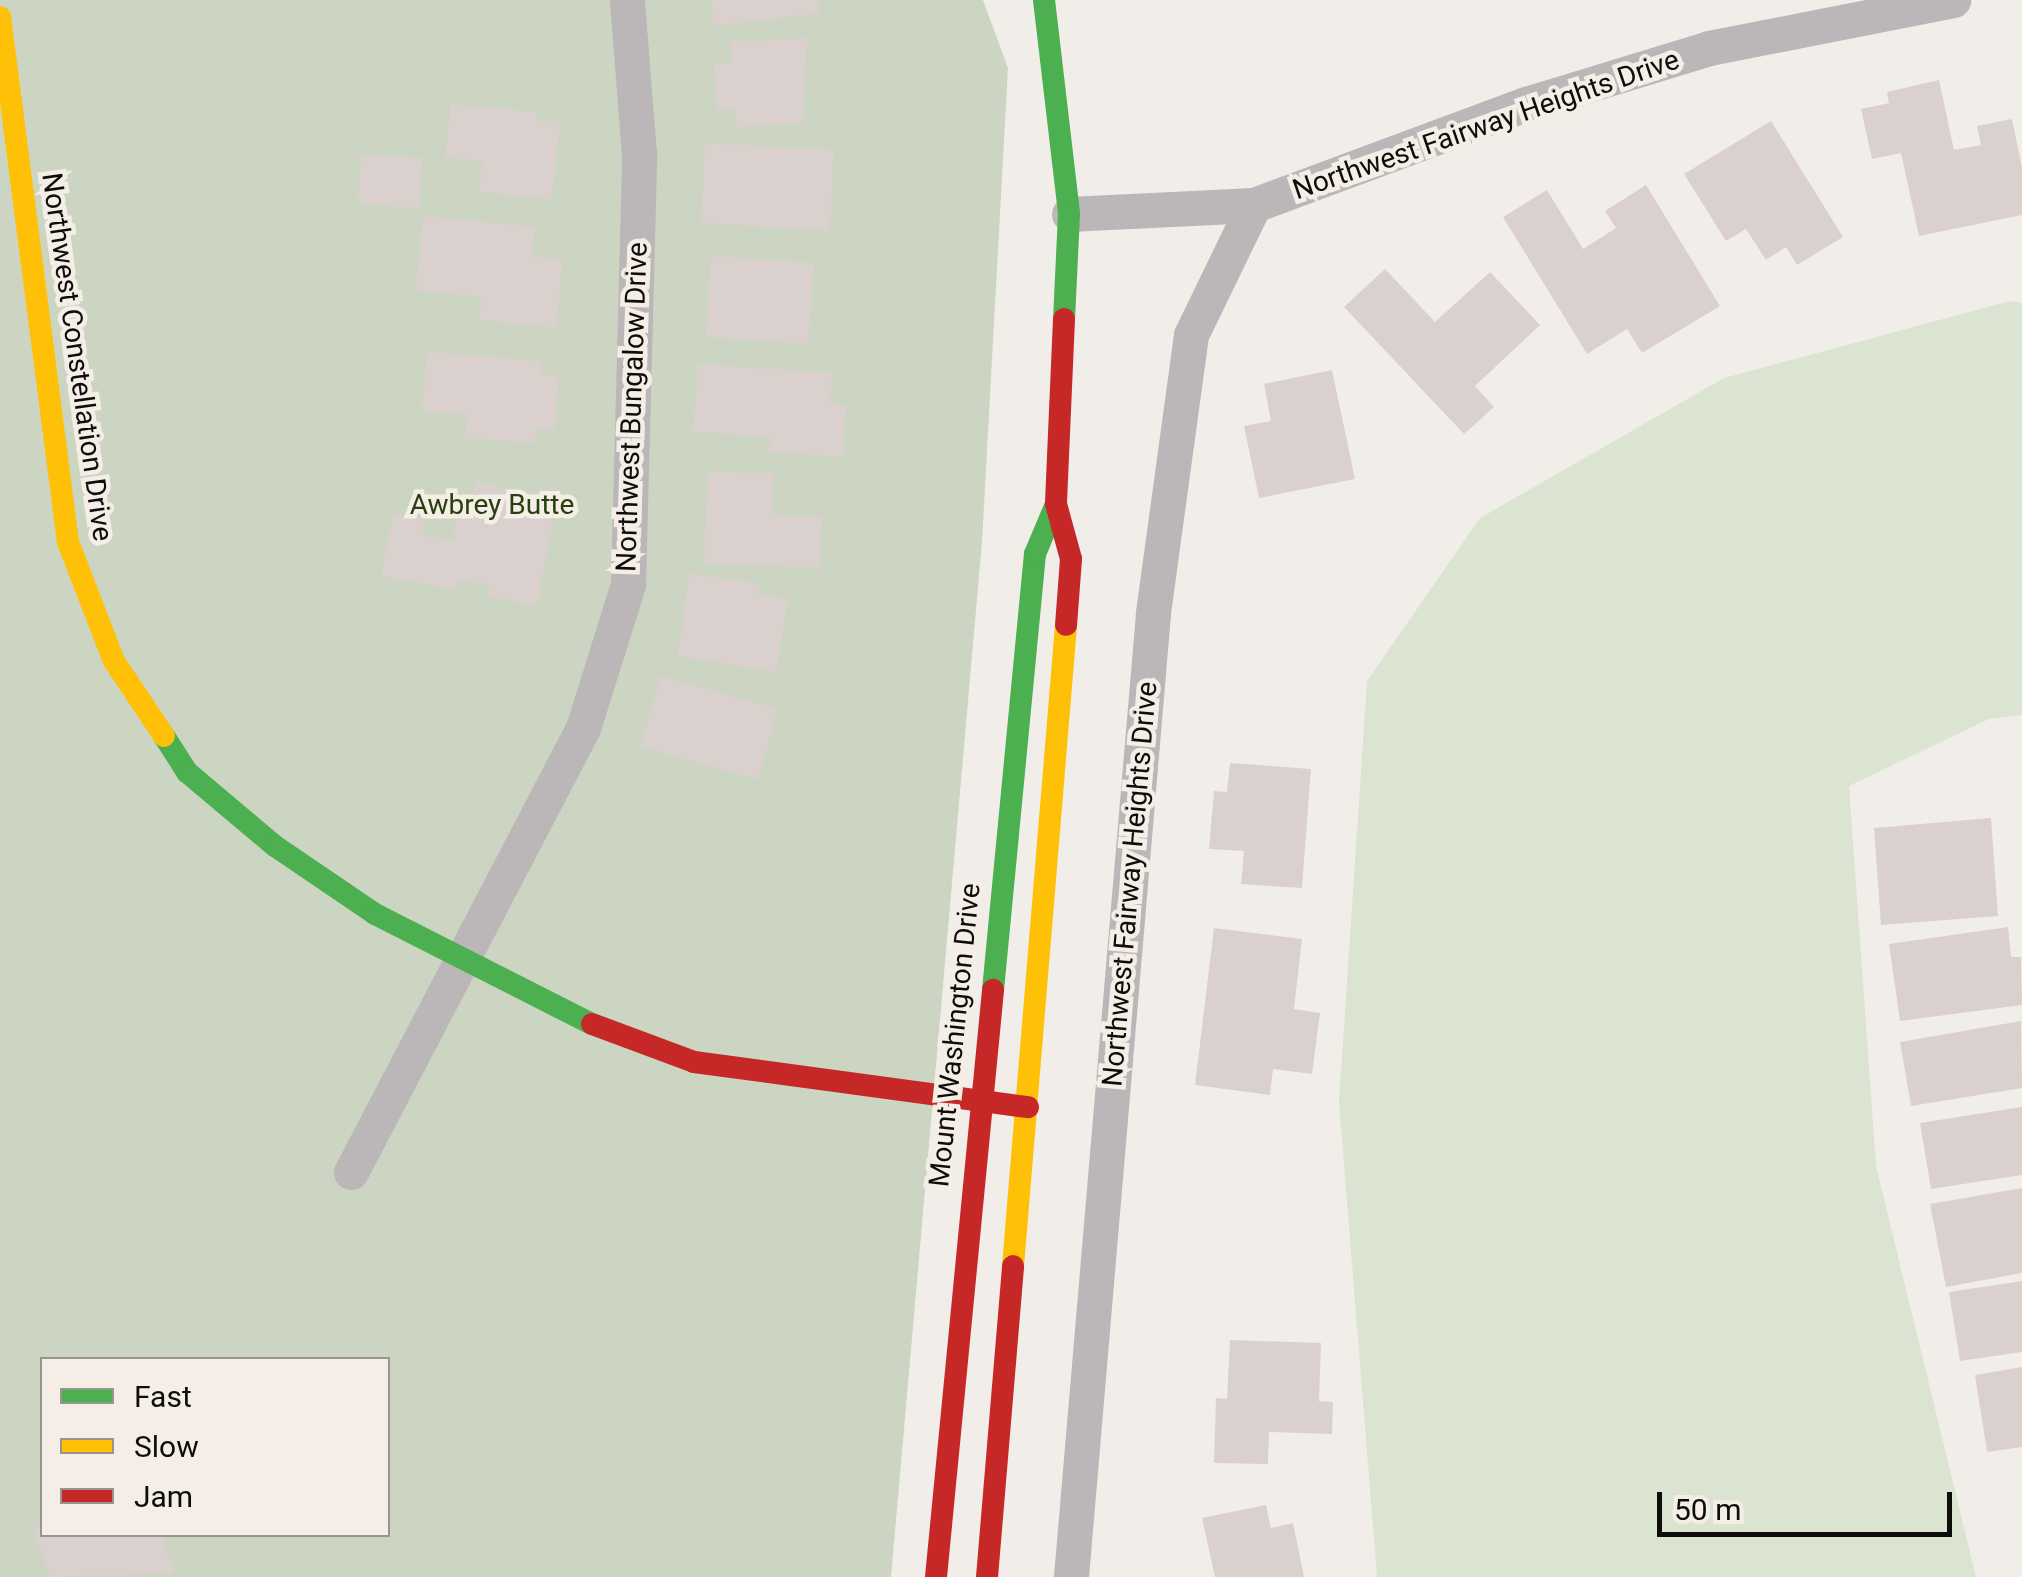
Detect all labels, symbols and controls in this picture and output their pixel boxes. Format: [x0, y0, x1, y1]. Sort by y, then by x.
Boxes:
street label: Northwest Fairway Heights Drive [1288, 43, 1684, 207]
street label: Northwest Constellation Drive [35, 171, 119, 543]
street label: Northwest Bungalow Drive [609, 241, 655, 573]
park label: Awbrey Butte [410, 488, 574, 522]
street label: Northwest Fairway Heights Drive [1096, 680, 1164, 1088]
street label: Mount Washington Drive [922, 882, 988, 1188]
legend [40, 1357, 390, 1537]
text: Fast [134, 1379, 192, 1414]
text: Slow [134, 1429, 199, 1464]
scale bar [1662, 1472, 1957, 1534]
text: Jam [134, 1479, 193, 1514]
text: 50 m [1674, 1492, 1741, 1527]

